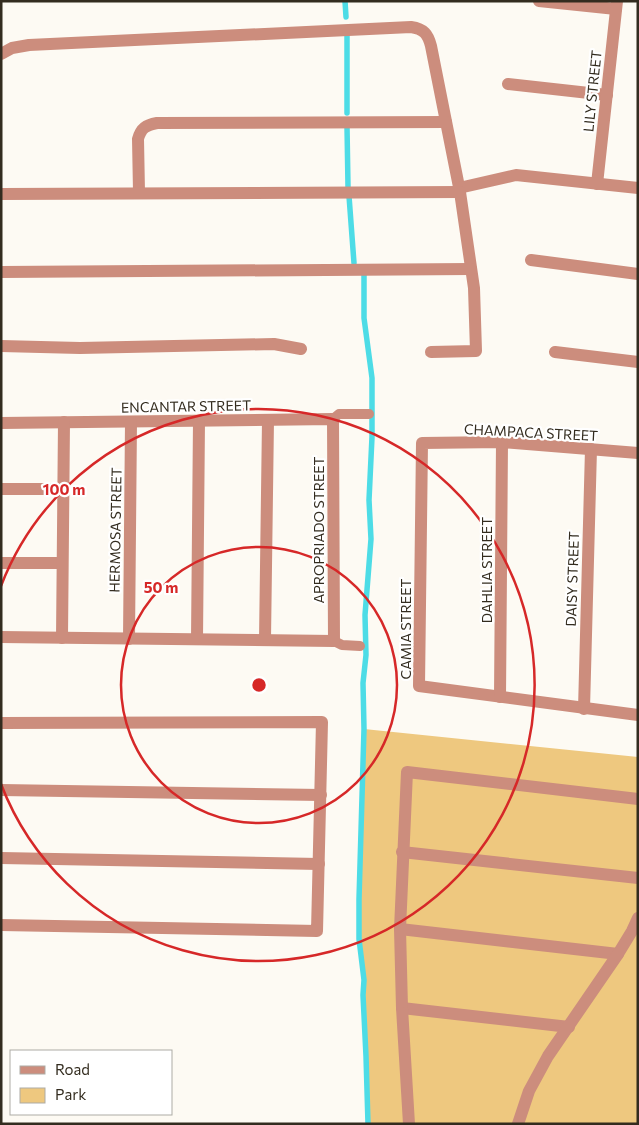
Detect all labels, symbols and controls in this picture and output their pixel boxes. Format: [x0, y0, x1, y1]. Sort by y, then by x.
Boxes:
street label: LILY STREET [579, 49, 605, 133]
street label: ENCANTAR STREET [121, 396, 251, 416]
street label: CHAMPACA STREET [463, 420, 599, 444]
street label: APROPRIADO STREET [310, 456, 327, 604]
street label: HERMOSA STREET [105, 467, 125, 593]
text: 100 m [43, 480, 85, 498]
street label: DAHLIA STREET [478, 517, 495, 623]
street label: DAISY STREET [562, 531, 582, 627]
text: 50 m [144, 578, 178, 596]
street label: CAMIA STREET [397, 579, 414, 679]
centre of rings [250, 676, 268, 694]
legend [10, 1050, 172, 1115]
text: Road [55, 1060, 90, 1078]
text: Park [55, 1085, 86, 1103]

